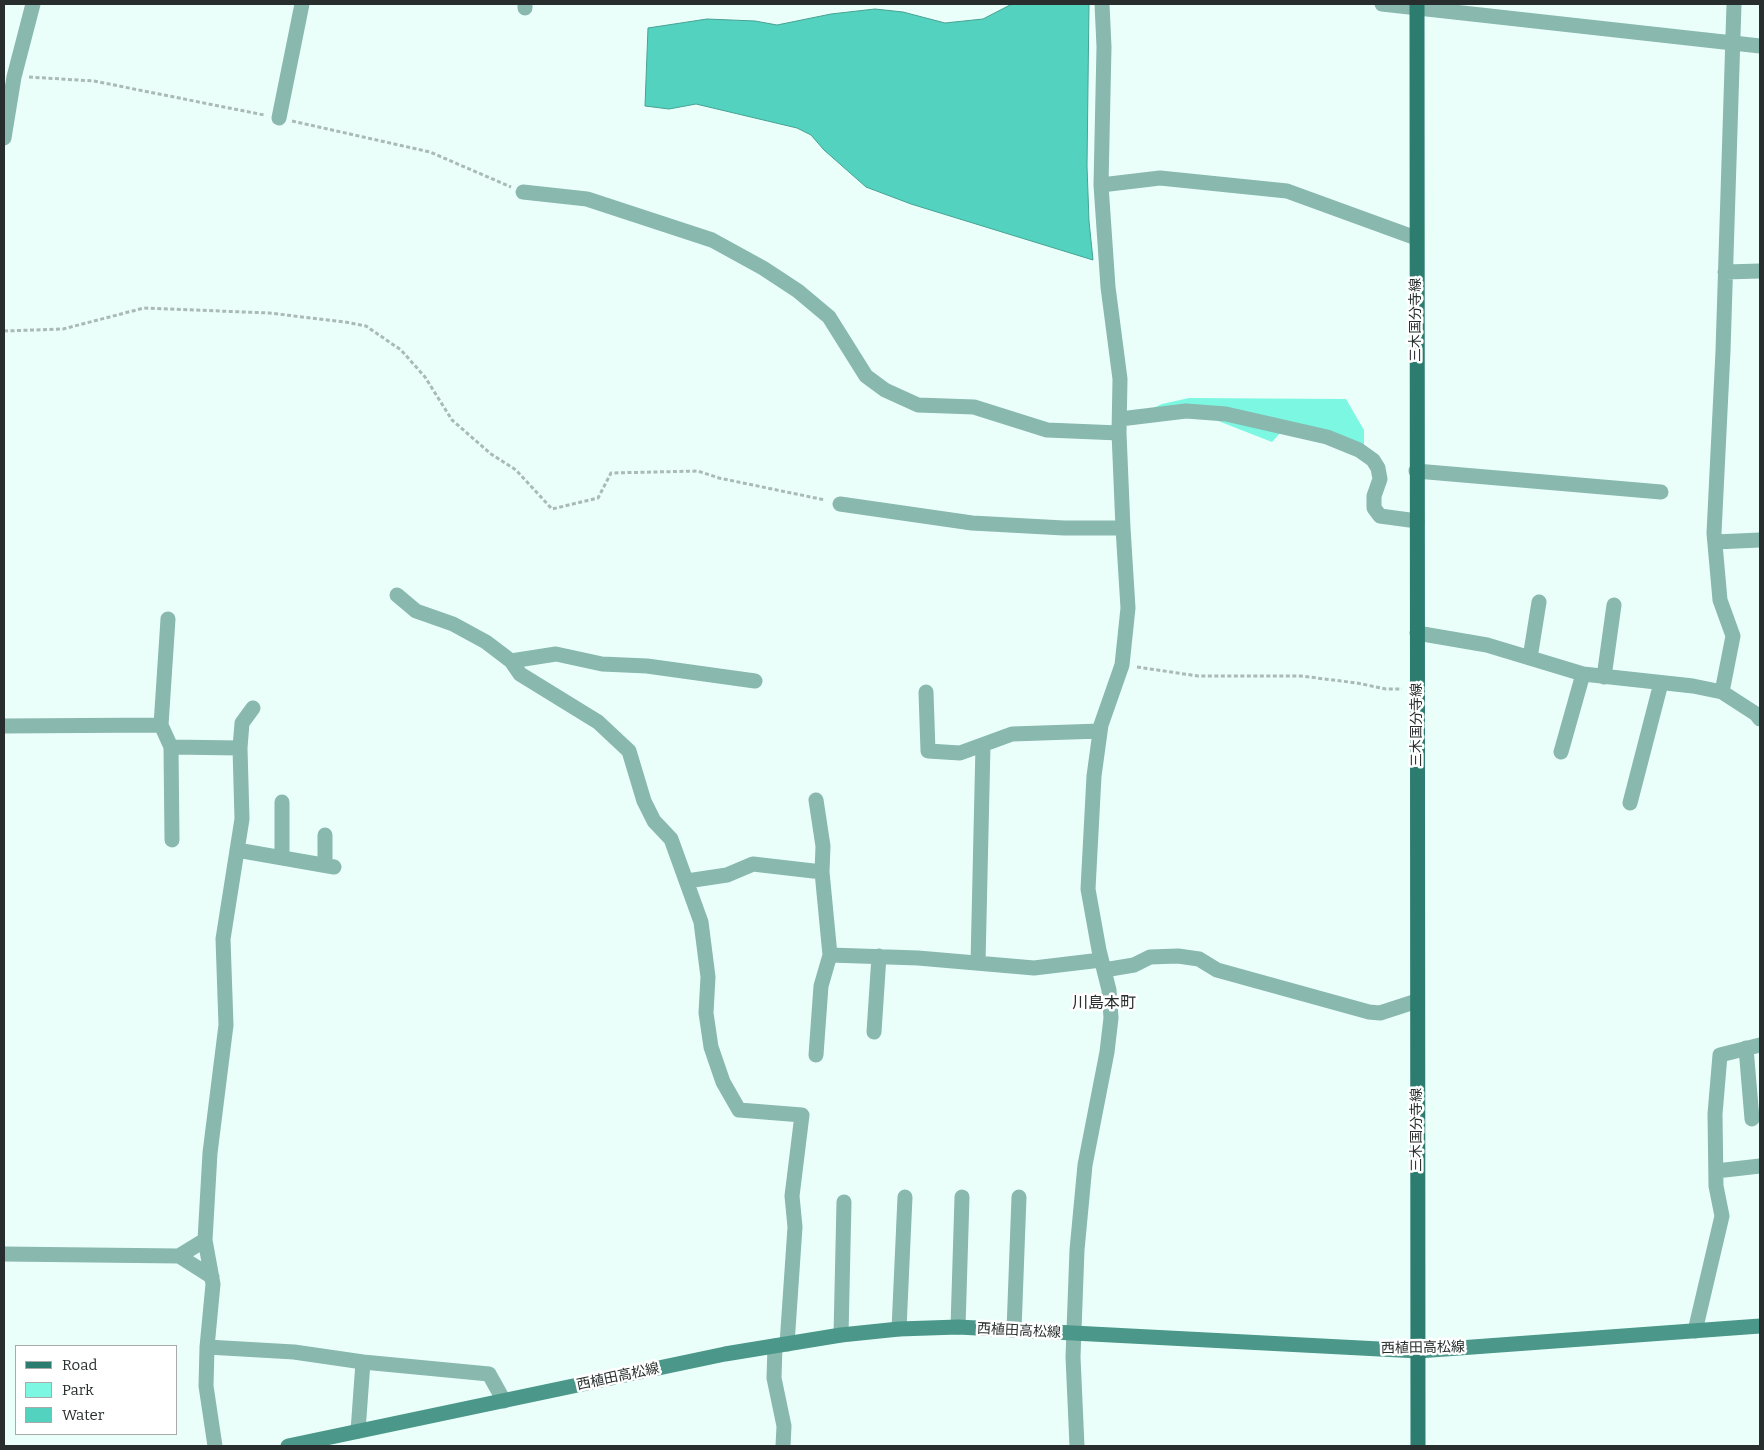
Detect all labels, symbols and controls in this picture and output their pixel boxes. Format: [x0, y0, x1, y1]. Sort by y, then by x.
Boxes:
street label: 三木国分寺線 [1408, 278, 1424, 362]
street label: 三木国分寺線 [1409, 683, 1425, 767]
district label: 川島本町 [1072, 994, 1136, 1014]
street label: 三木国分寺線 [1409, 1088, 1425, 1172]
street label: 西植田高松線 [977, 1320, 1061, 1342]
street label: 西植田高松線 [1381, 1339, 1465, 1357]
legend [15, 1345, 178, 1435]
text: Road [62, 1356, 97, 1374]
street label: 西植田高松線 [575, 1360, 661, 1394]
text: Park [62, 1381, 94, 1399]
text: Water [62, 1406, 104, 1424]

